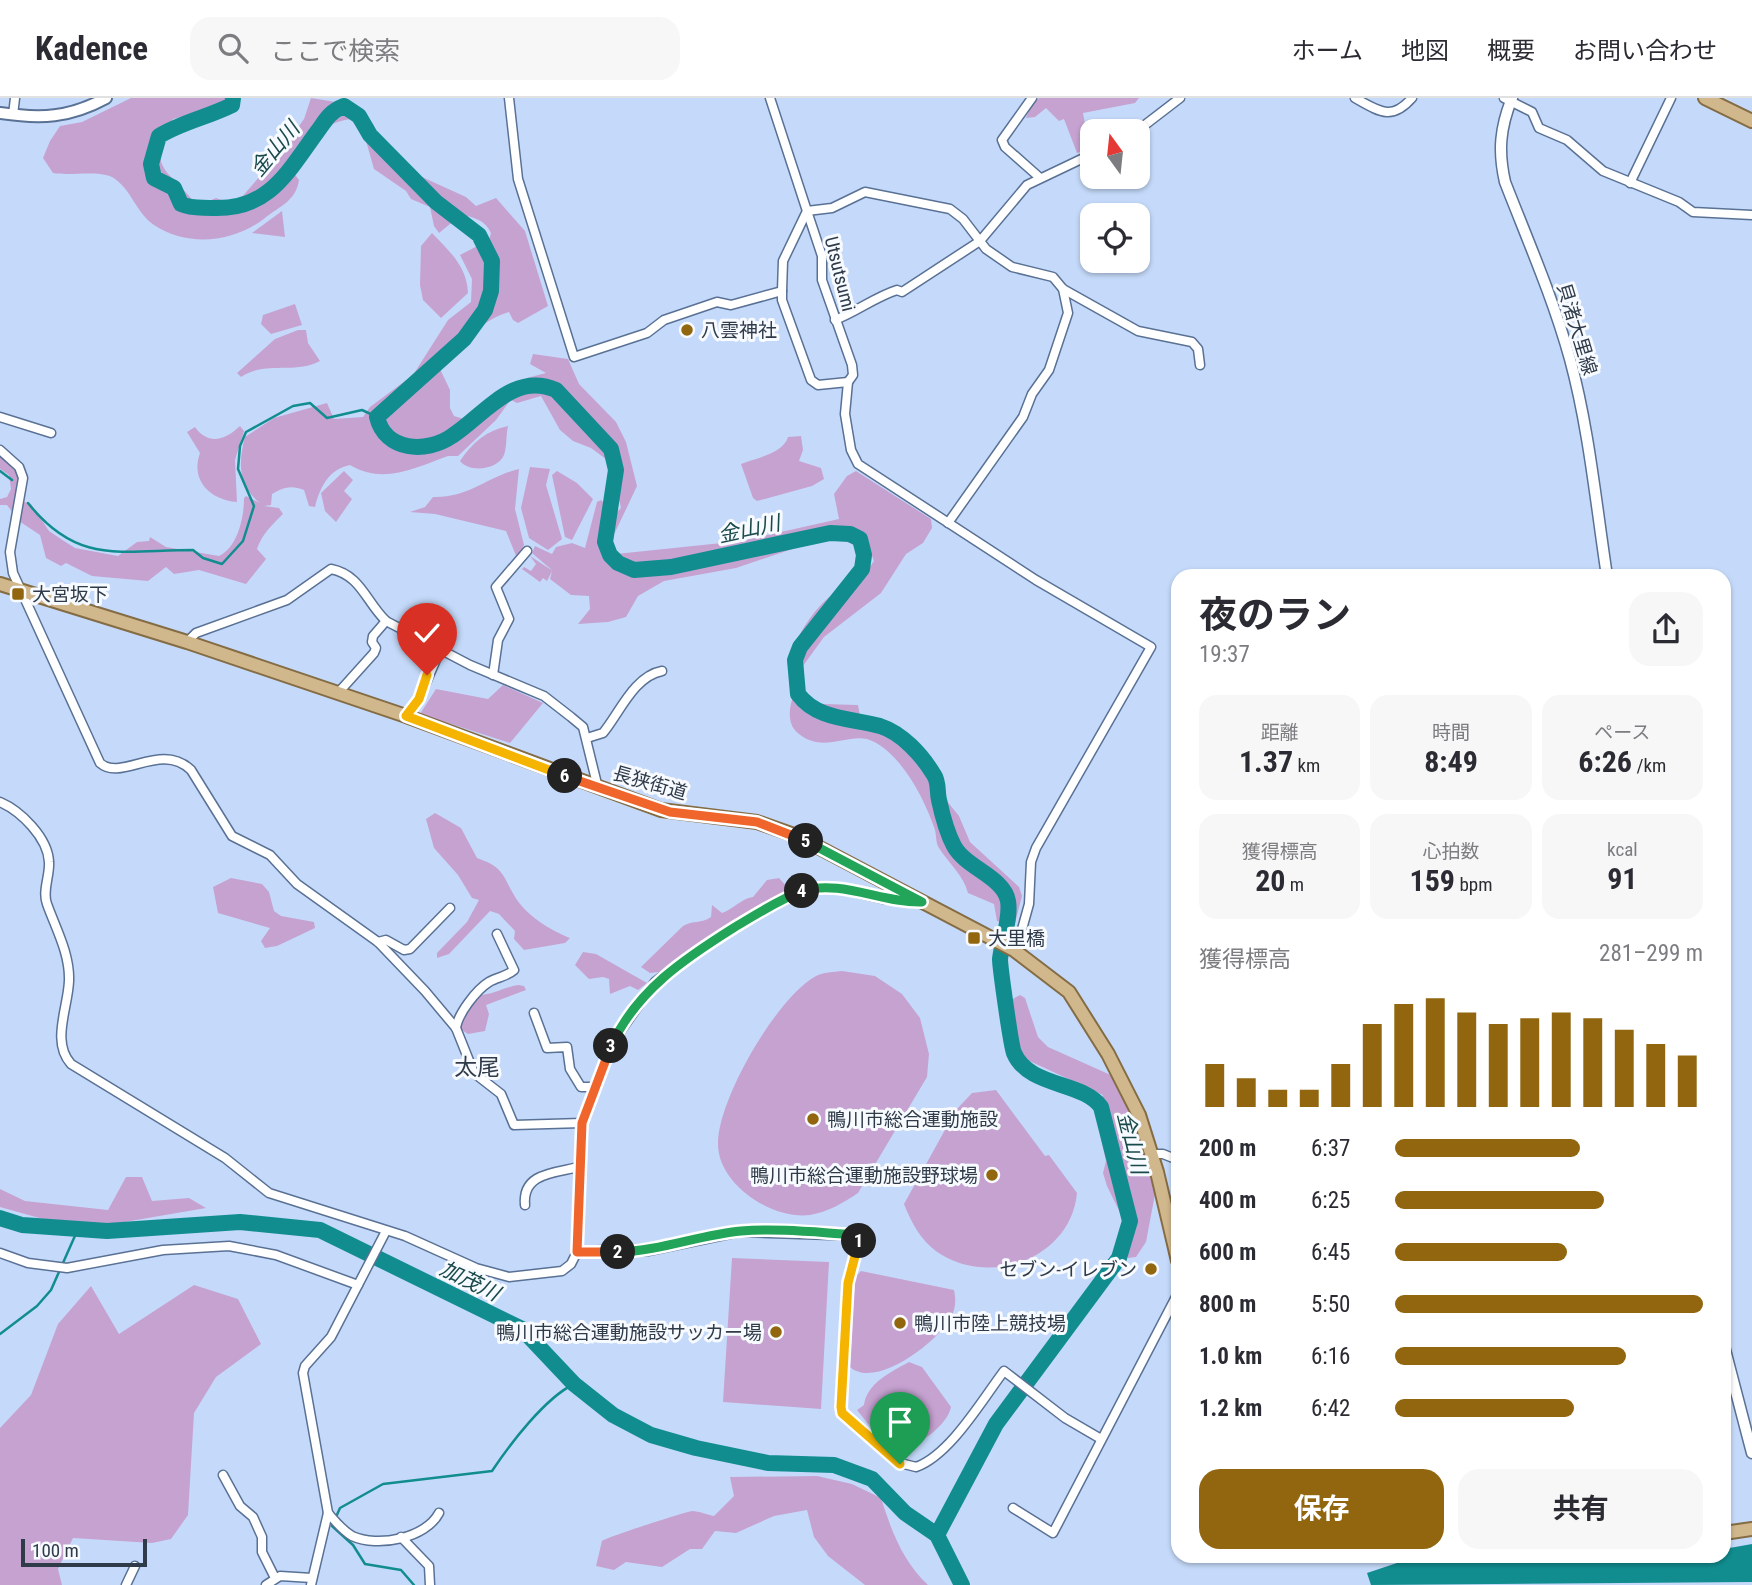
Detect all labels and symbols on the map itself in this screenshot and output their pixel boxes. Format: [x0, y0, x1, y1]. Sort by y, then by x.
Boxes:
water label: 金山川 [246, 116, 306, 181]
north arrow [1080, 119, 1150, 189]
street label: Utsutsumi [820, 234, 860, 314]
street label: 貝渚大里線 [1552, 280, 1602, 378]
place label: 八雲神社 [701, 319, 777, 342]
marker: 八雲神社 [679, 322, 695, 338]
water label: 金山川 [716, 510, 784, 547]
place label: 大宮坂下 [32, 583, 108, 606]
marker: 大宮坂下 [10, 586, 26, 602]
pin [397, 603, 457, 675]
pin: 6 [548, 758, 582, 794]
street label: 長狭街道 [610, 761, 690, 805]
pin: 5 [788, 824, 824, 858]
pin: 4 [784, 874, 820, 908]
place label: 大里橋 [988, 927, 1045, 950]
marker: 大里橋 [966, 930, 982, 946]
pin: 3 [594, 1028, 628, 1063]
district label: 太尾 [454, 1054, 500, 1081]
place label: 鴨川市総合運動施設 [827, 1108, 998, 1131]
water label: 金山川 [1113, 1110, 1152, 1178]
marker: 鴨川市総合運動施設 [805, 1111, 821, 1127]
place label: 鴨川市総合運動施設野球場 [750, 1164, 978, 1187]
marker: 鴨川市総合運動施設野球場 [984, 1167, 1000, 1183]
pin: 1 [842, 1224, 876, 1258]
pin: 2 [600, 1234, 636, 1270]
water label: 加茂川 [436, 1256, 505, 1306]
place label: セブン-イレブン [999, 1258, 1137, 1281]
marker: セブン-イレブン [1143, 1261, 1159, 1277]
place label: 鴨川市陸上競技場 [914, 1312, 1066, 1335]
marker: 鴨川市陸上競技場 [892, 1315, 908, 1331]
place label: 鴨川市総合運動施設サッカー場 [496, 1321, 762, 1344]
marker: 鴨川市総合運動施設サッカー場 [768, 1324, 784, 1340]
pin [870, 1392, 930, 1464]
scale bar [21, 1536, 147, 1568]

